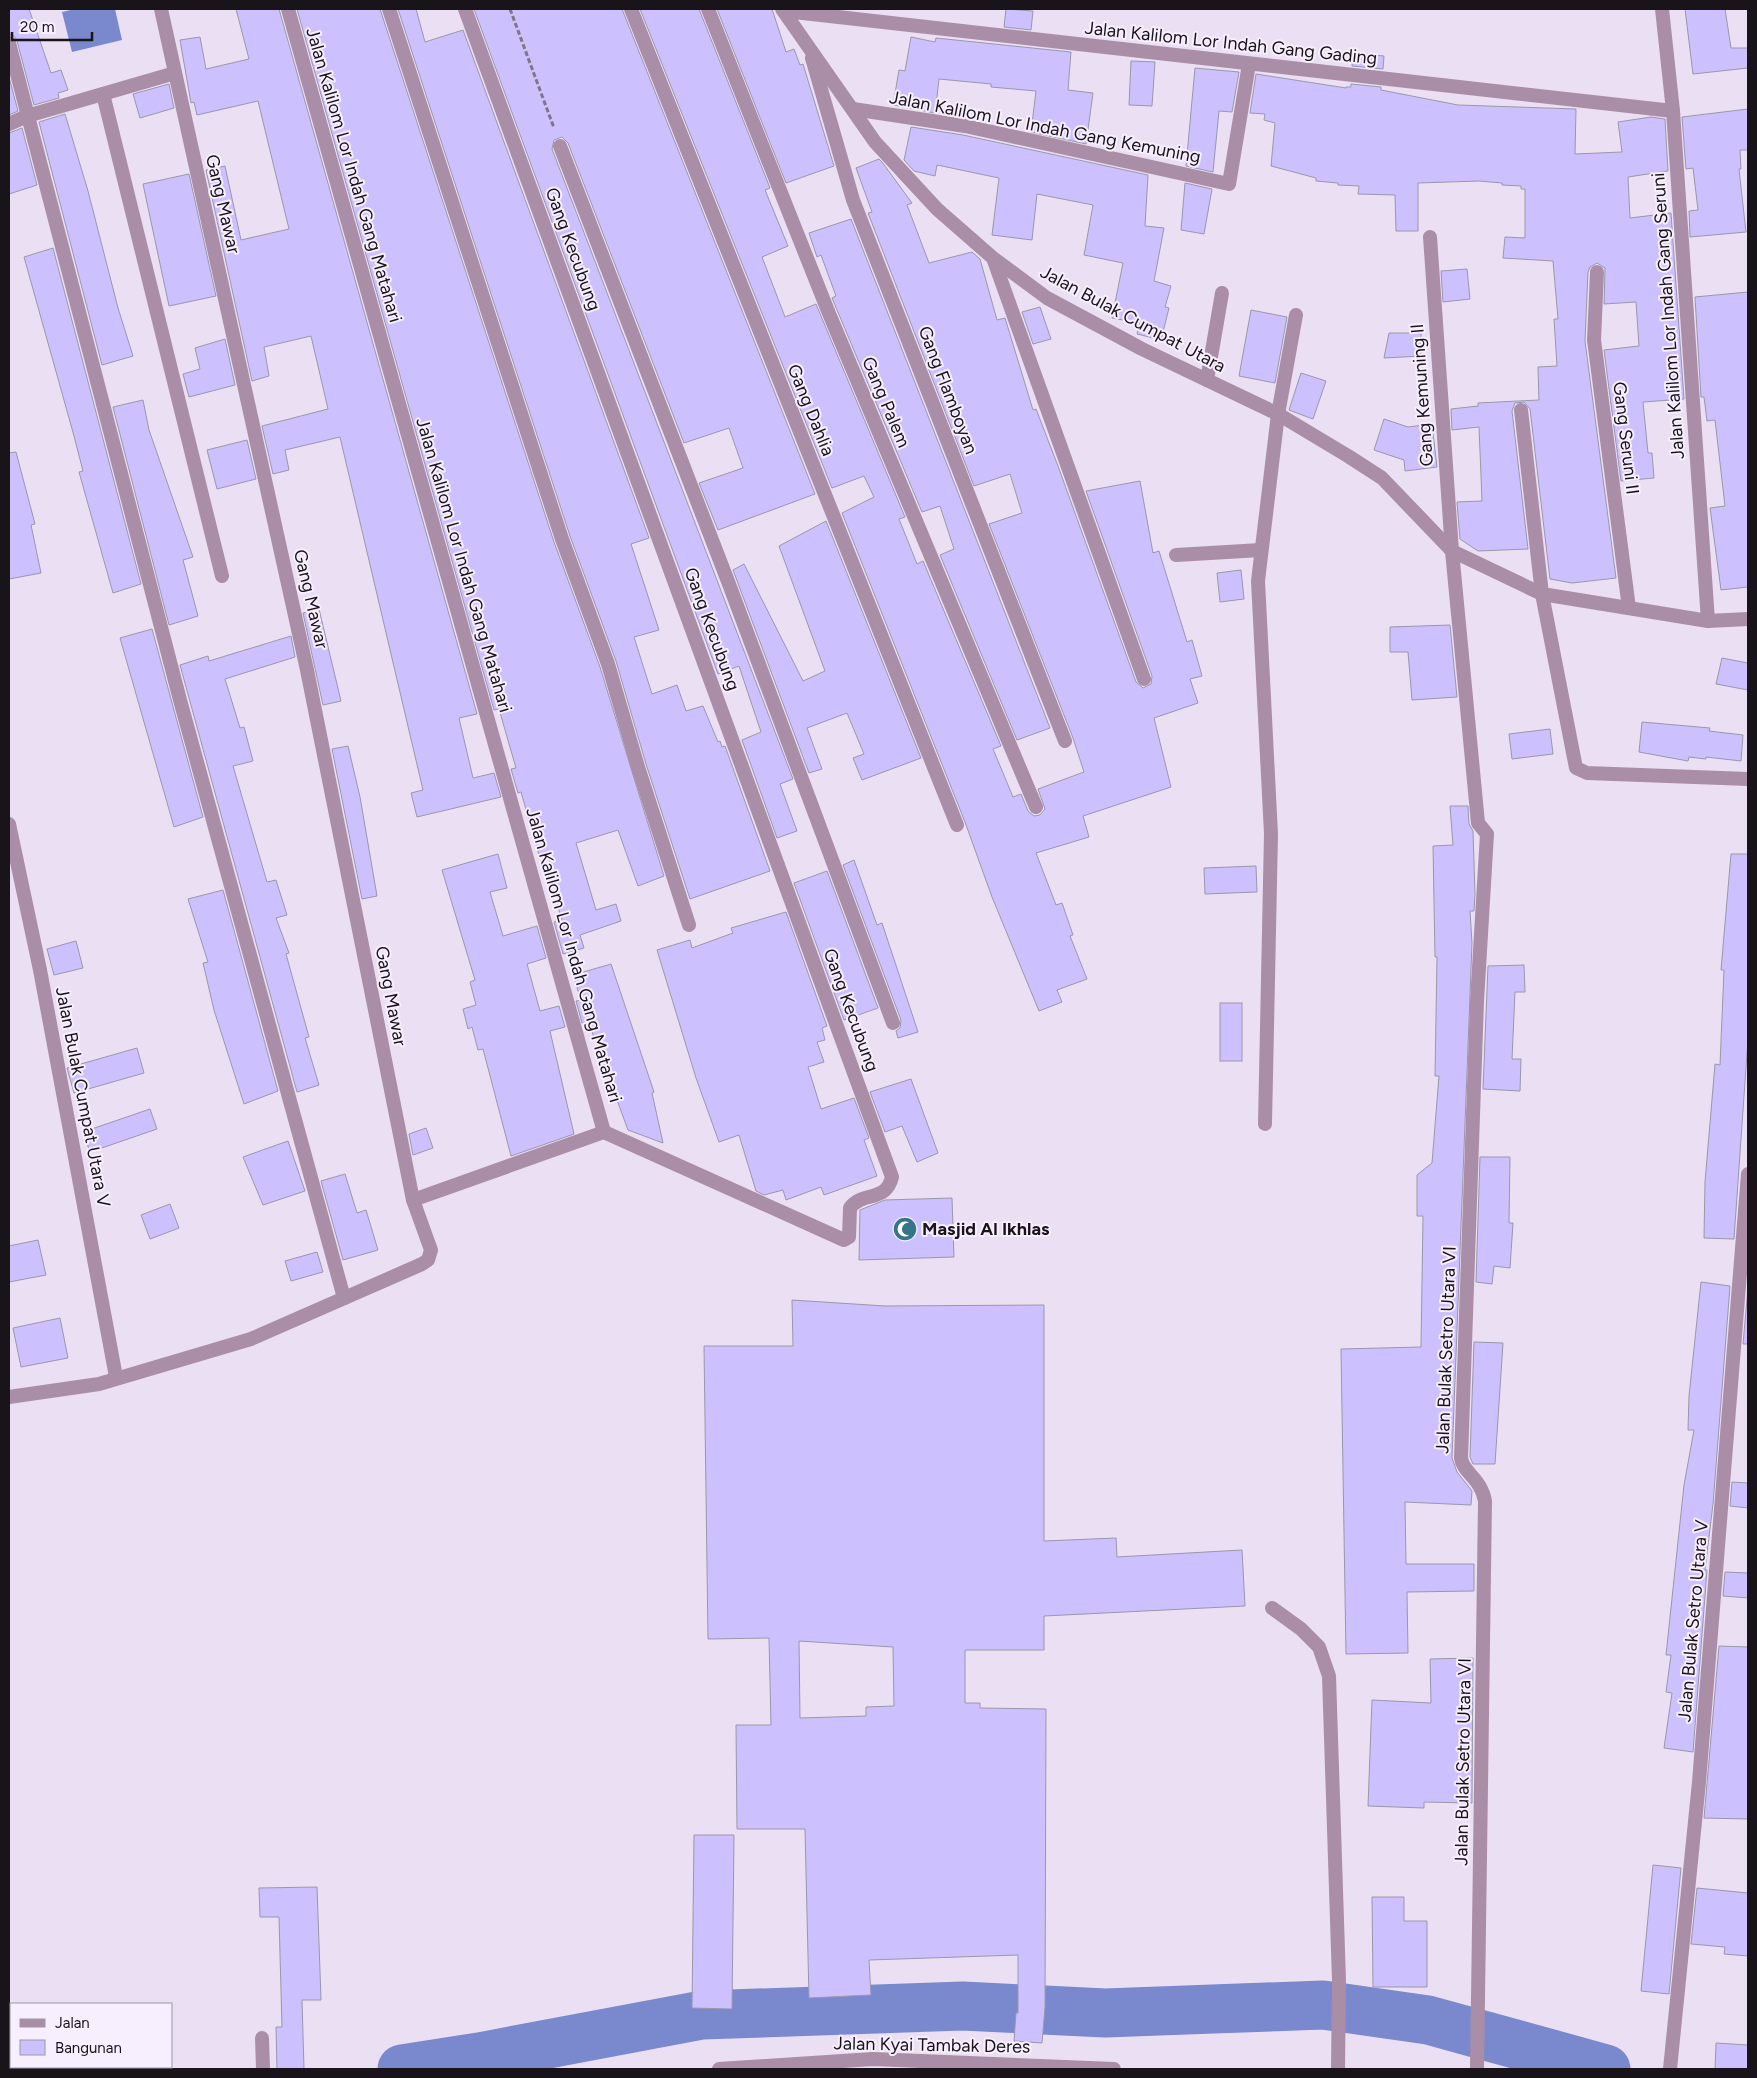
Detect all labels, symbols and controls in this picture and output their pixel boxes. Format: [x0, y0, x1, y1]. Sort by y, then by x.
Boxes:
scale bar [12, 10, 92, 42]
street label: Jalan Kalilom Lor Indah Gang Gading [1084, 17, 1378, 69]
text: 20 m [20, 18, 54, 36]
street label: Jalan Kalilom Lor Indah Gang Matahari [301, 25, 407, 325]
street label: Jalan Kalilom Lor Indah Gang Kemuning [887, 86, 1203, 168]
street label: Gang Mawar [201, 152, 245, 256]
street label: Jalan Kalilom Lor Indah Gang Seruni [1647, 172, 1689, 460]
street label: Gang Kecubung [541, 184, 605, 314]
street label: Jalan Bulak Cumpat Utara [1037, 261, 1229, 377]
street label: Gang Flamboyan [913, 323, 983, 457]
street label: Gang Kemuning II [1406, 323, 1438, 467]
street label: Gang Palem [857, 353, 915, 451]
street label: Gang Dahlia [783, 361, 839, 459]
street label: Gang Seruni II [1608, 380, 1644, 496]
street label: Jalan Kalilom Lor Indah Gang Matahari [411, 415, 517, 715]
street label: Gang Mawar [289, 547, 333, 651]
street label: Gang Kecubung [680, 564, 744, 694]
street label: Jalan Kalilom Lor Indah Gang Matahari [521, 805, 627, 1105]
street label: Gang Mawar [371, 944, 411, 1048]
street label: Gang Kecubung [819, 945, 883, 1075]
street label: Jalan Bulak Cumpat Utara V [51, 985, 115, 1209]
mosque icon: Masjid Al Ikhlas [892, 1216, 918, 1242]
place label: Masjid Al Ikhlas [922, 1218, 1050, 1240]
street label: Jalan Bulak Setro Utara VI [1431, 1246, 1461, 1454]
street label: Jalan Bulak Setro Utara V [1673, 1518, 1713, 1723]
street label: Jalan Bulak Setro Utara VI [1450, 1658, 1476, 1866]
legend [10, 2003, 172, 2068]
text: Jalan [55, 2014, 90, 2032]
street label: Jalan Kyai Tambak Deres [833, 2032, 1031, 2058]
text: Bangunan [55, 2039, 122, 2057]

